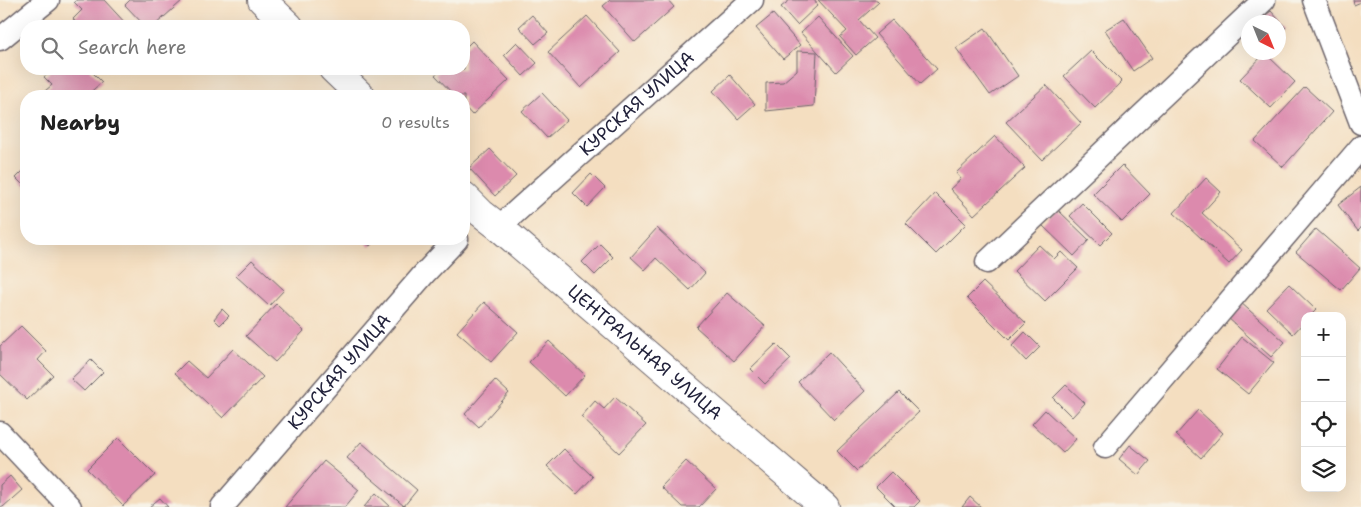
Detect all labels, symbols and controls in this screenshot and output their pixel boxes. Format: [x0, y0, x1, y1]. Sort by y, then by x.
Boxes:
north arrow [1241, 15, 1286, 60]
search box [20, 20, 470, 75]
icon: search [38, 34, 66, 62]
text: Search here [78, 35, 187, 60]
street label: КУРСКАЯ УЛИЦА [574, 46, 699, 161]
text: Nearby [40, 109, 120, 137]
text: 0 results [381, 112, 450, 133]
street label: ЦЕНТРАЛЬНАЯ УЛИЦА [563, 279, 727, 425]
street label: КУРСКАЯ УЛИЦА [282, 309, 396, 435]
map controls [1301, 312, 1346, 492]
button: + [1301, 312, 1346, 357]
button: − [1301, 357, 1346, 402]
button: locate [1301, 402, 1346, 447]
button: layers [1301, 447, 1346, 492]

